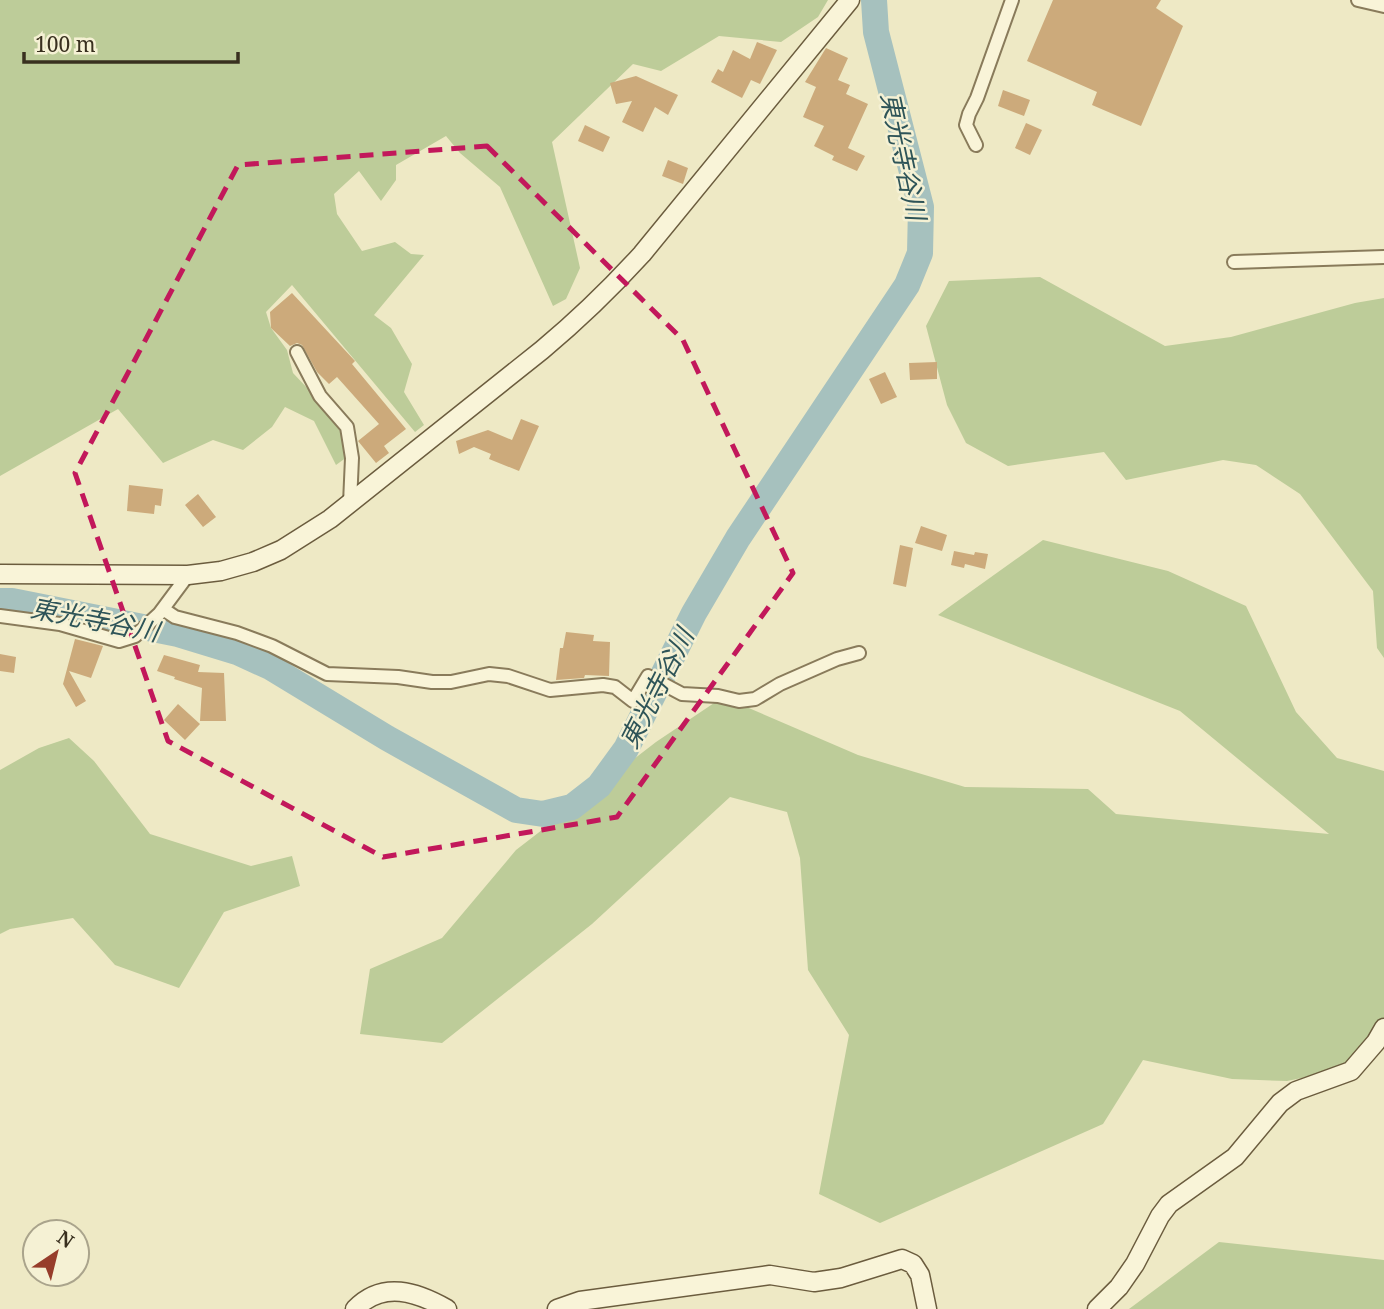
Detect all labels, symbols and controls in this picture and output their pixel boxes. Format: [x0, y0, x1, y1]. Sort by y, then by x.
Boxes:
scale bar [24, 21, 238, 65]
text: 100 m [35, 30, 96, 58]
water label: 東光寺谷川 [873, 89, 936, 226]
water label: 東光寺谷川 [28, 589, 165, 650]
water label: 東光寺谷川 [610, 619, 703, 754]
north arrow [21, 1218, 91, 1288]
text: N [52, 1224, 79, 1254]

